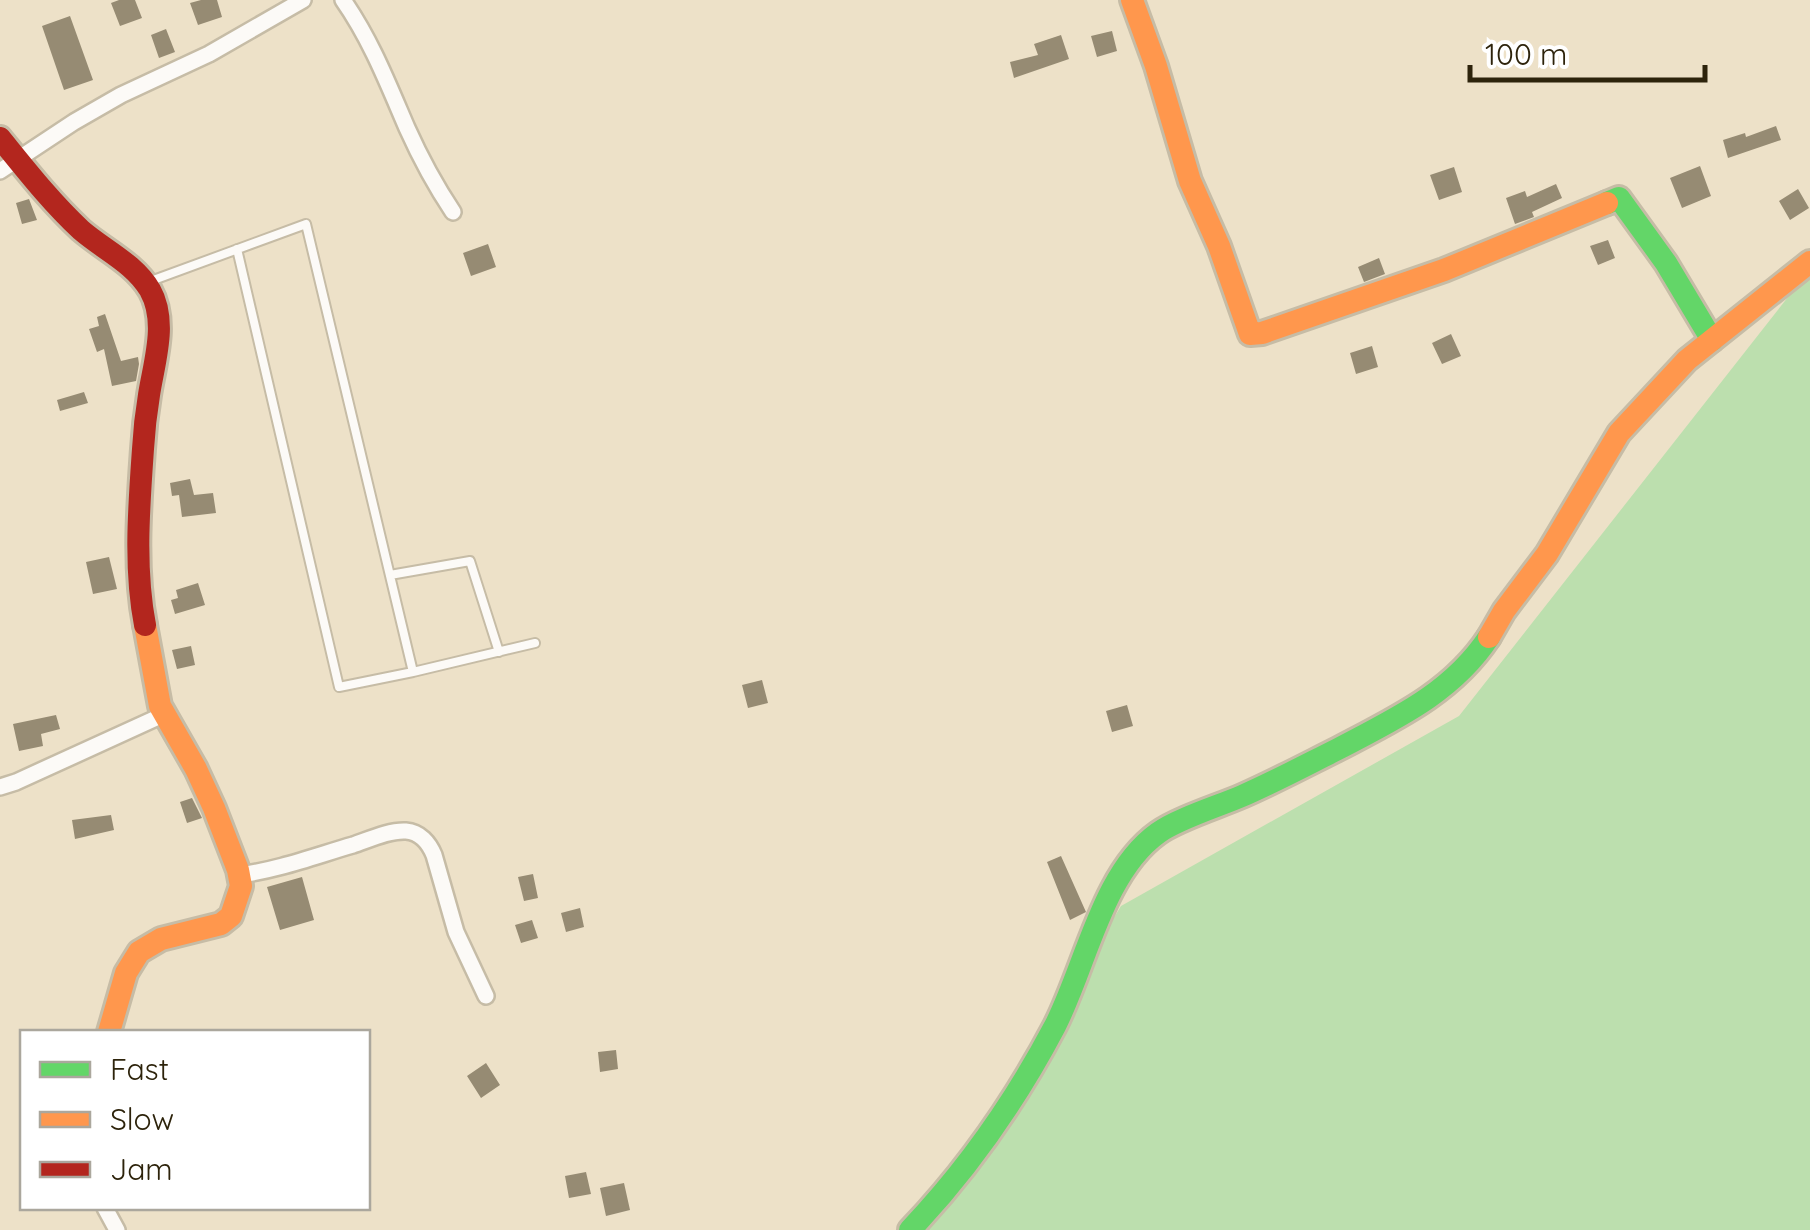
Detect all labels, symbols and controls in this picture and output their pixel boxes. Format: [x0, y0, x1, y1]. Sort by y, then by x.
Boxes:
scale bar [1470, 20, 1705, 82]
text: 100 m [1485, 35, 1567, 73]
legend [20, 1030, 370, 1210]
text: Fast [110, 1050, 169, 1088]
text: Slow [110, 1100, 174, 1138]
text: Jam [110, 1150, 173, 1188]

